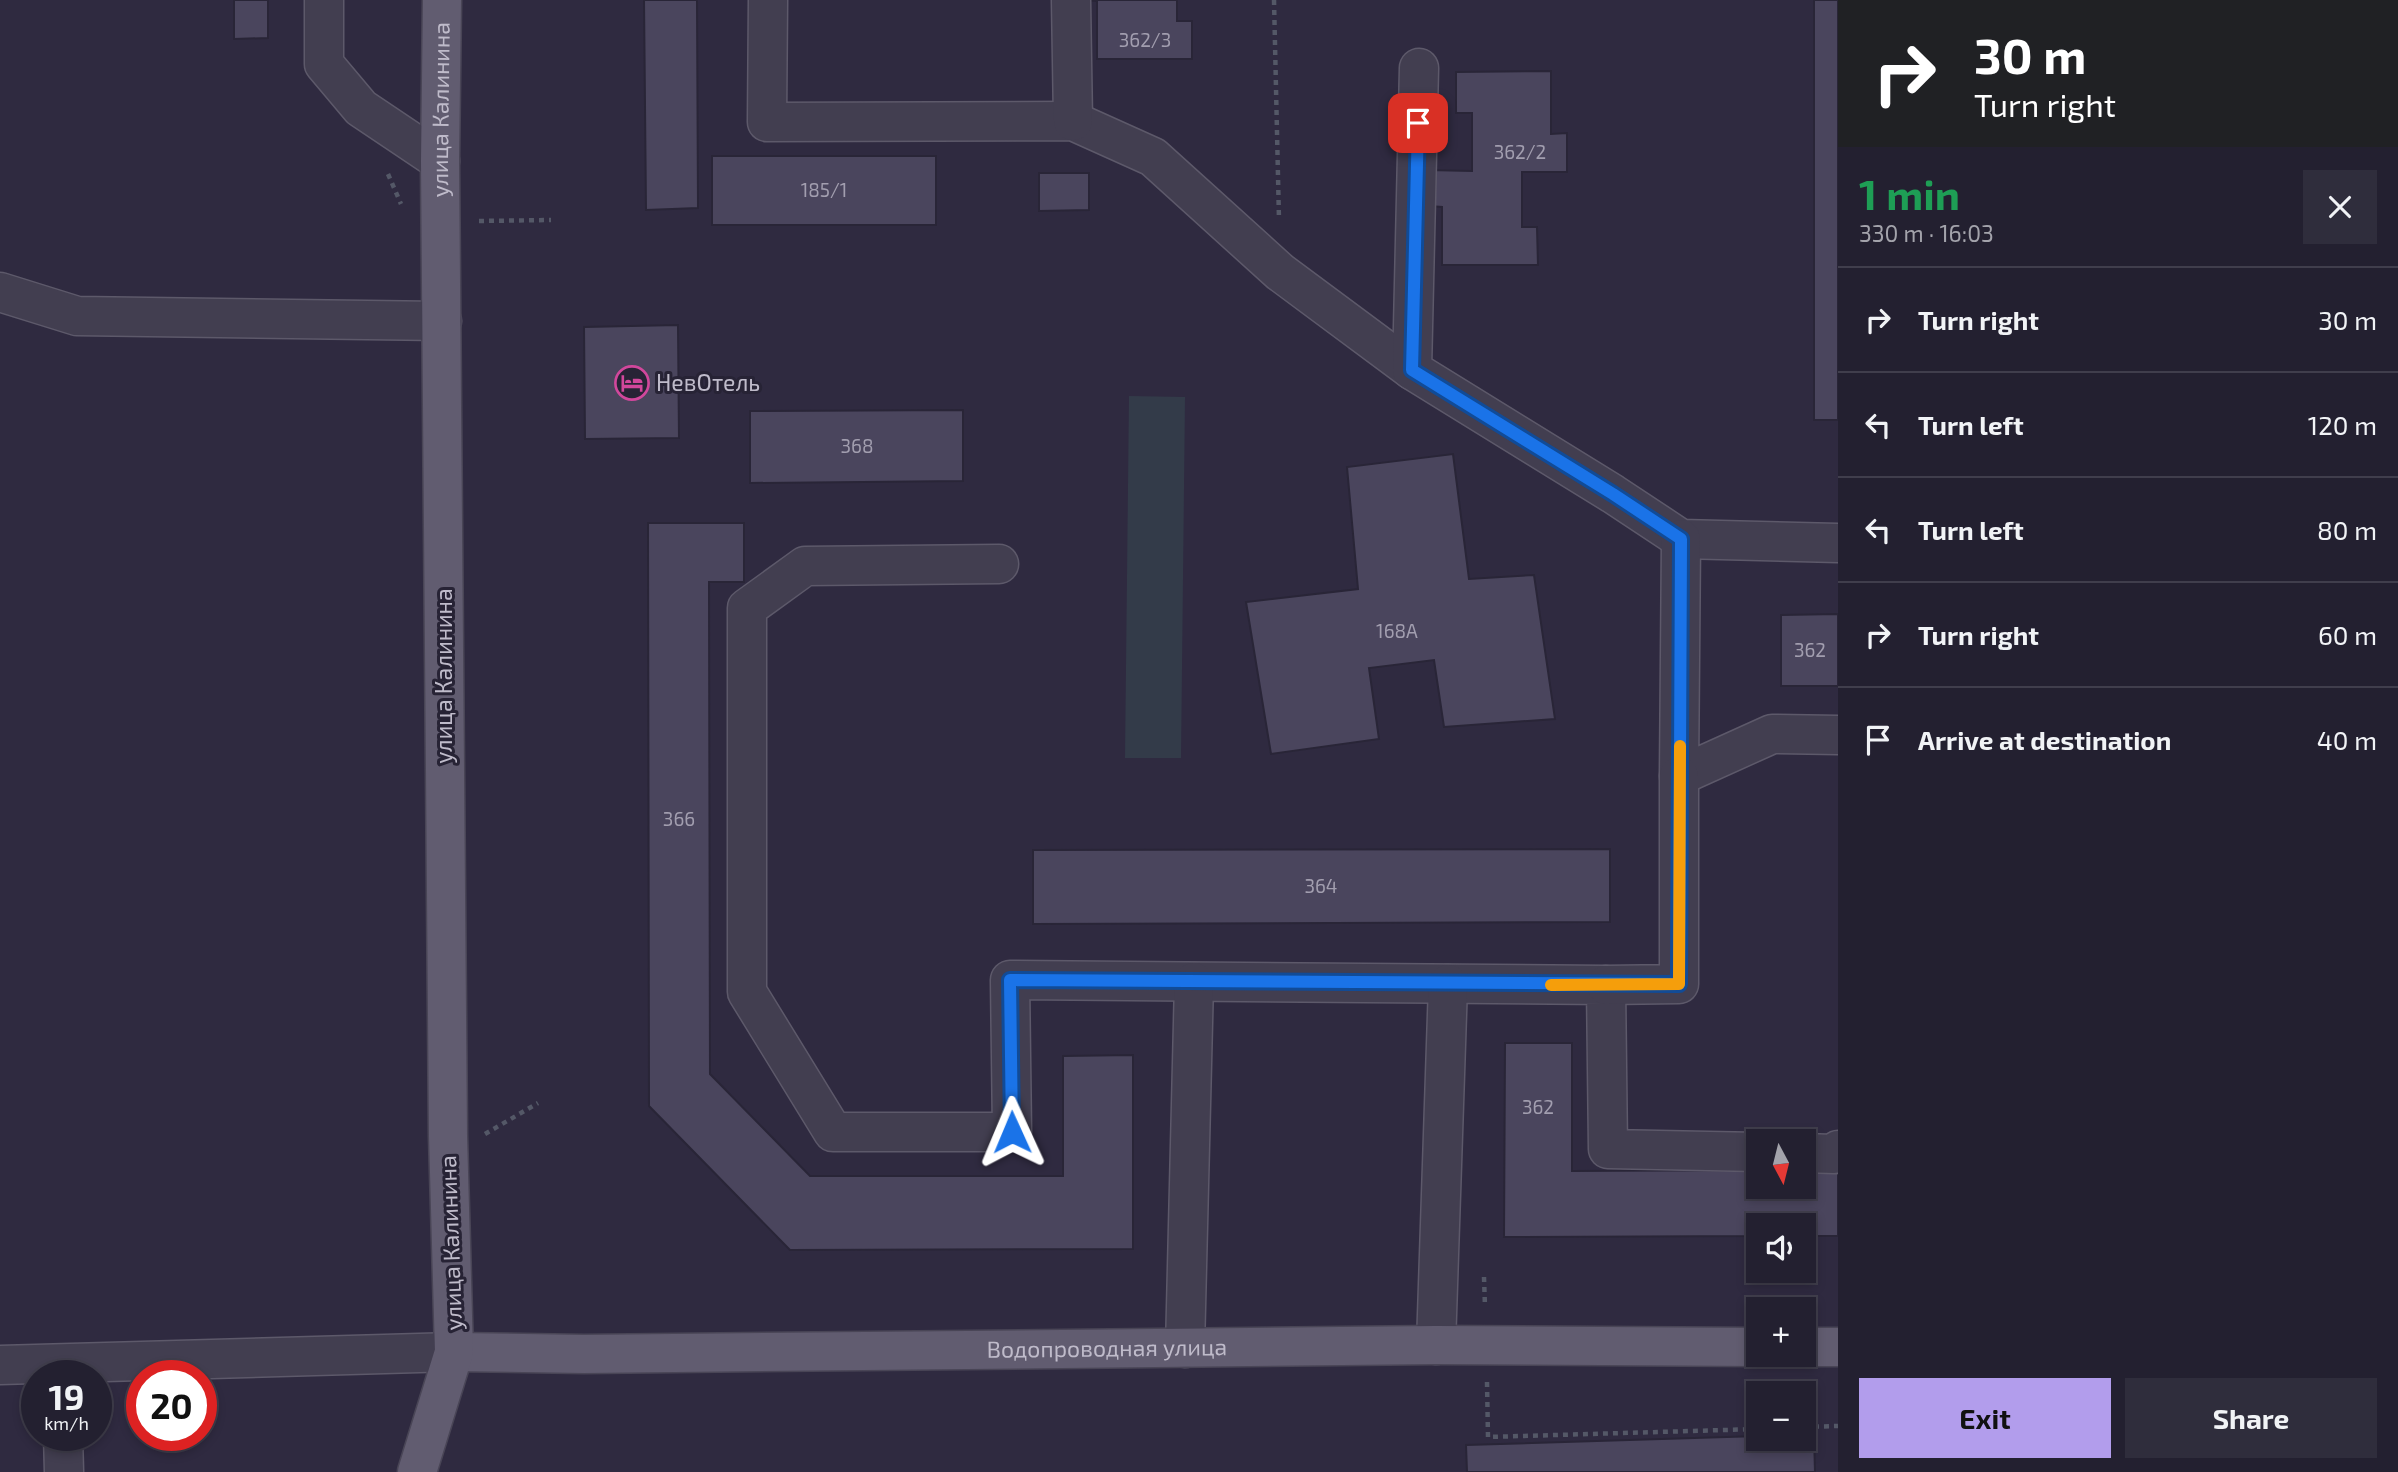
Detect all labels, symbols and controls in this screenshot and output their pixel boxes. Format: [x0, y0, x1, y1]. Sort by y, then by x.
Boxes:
street label: улица Калинина [425, 22, 455, 198]
text: 30 m [1974, 25, 2086, 84]
house number: 362/3 [1119, 28, 1171, 51]
icon: right [1859, 28, 1950, 119]
text: Turn right [1974, 85, 2116, 123]
pin [1388, 93, 1448, 153]
icon: arrive [1399, 104, 1437, 142]
house number: 362/2 [1494, 140, 1546, 163]
text: 1 min [1859, 168, 1960, 218]
button: close [2303, 170, 2377, 244]
house number: 185/1 [801, 178, 847, 201]
text: 330 m · 16:03 [1859, 219, 1994, 247]
icon: right [1859, 301, 1897, 339]
text: Turn right [1918, 304, 2039, 335]
text: 30 m [2318, 304, 2377, 335]
hotel icon: НевОтель [613, 364, 651, 402]
place label: НевОтель [656, 368, 760, 396]
icon: left [1859, 406, 1897, 444]
text: Turn left [1918, 409, 2024, 440]
text: 120 m [2308, 409, 2377, 440]
house number: 368 [841, 434, 873, 457]
icon: left [1859, 511, 1897, 549]
text: Turn left [1918, 514, 2024, 545]
text: 80 m [2317, 514, 2377, 545]
street label: улица Калинина [429, 588, 458, 764]
icon: right [1859, 616, 1897, 654]
house number: 168А [1376, 619, 1418, 642]
text: Turn right [1918, 619, 2039, 650]
text: 60 m [2318, 619, 2377, 650]
house number: 362 [1794, 638, 1826, 661]
icon: arrive [1859, 721, 1897, 759]
text: Arrive at destination [1918, 724, 2171, 755]
text: 40 m [2317, 724, 2377, 755]
house number: 366 [663, 807, 695, 830]
house number: 364 [1304, 874, 1338, 897]
position arrow [975, 1095, 1049, 1169]
house number: 362 [1522, 1095, 1554, 1118]
north arrow [1746, 1129, 1816, 1199]
map controls [1746, 1129, 1816, 1451]
street label: улица Калинина [433, 1155, 468, 1331]
button: sound [1746, 1213, 1816, 1283]
button: + [1746, 1297, 1816, 1367]
street label: Водопроводная улица [987, 1332, 1227, 1363]
speed limit sign: 20 [126, 1360, 217, 1451]
text: 19 [49, 1375, 84, 1417]
button: Exit [1859, 1378, 2111, 1458]
button: Share [2125, 1378, 2377, 1458]
button: − [1746, 1381, 1816, 1451]
text: km/h [44, 1412, 89, 1434]

